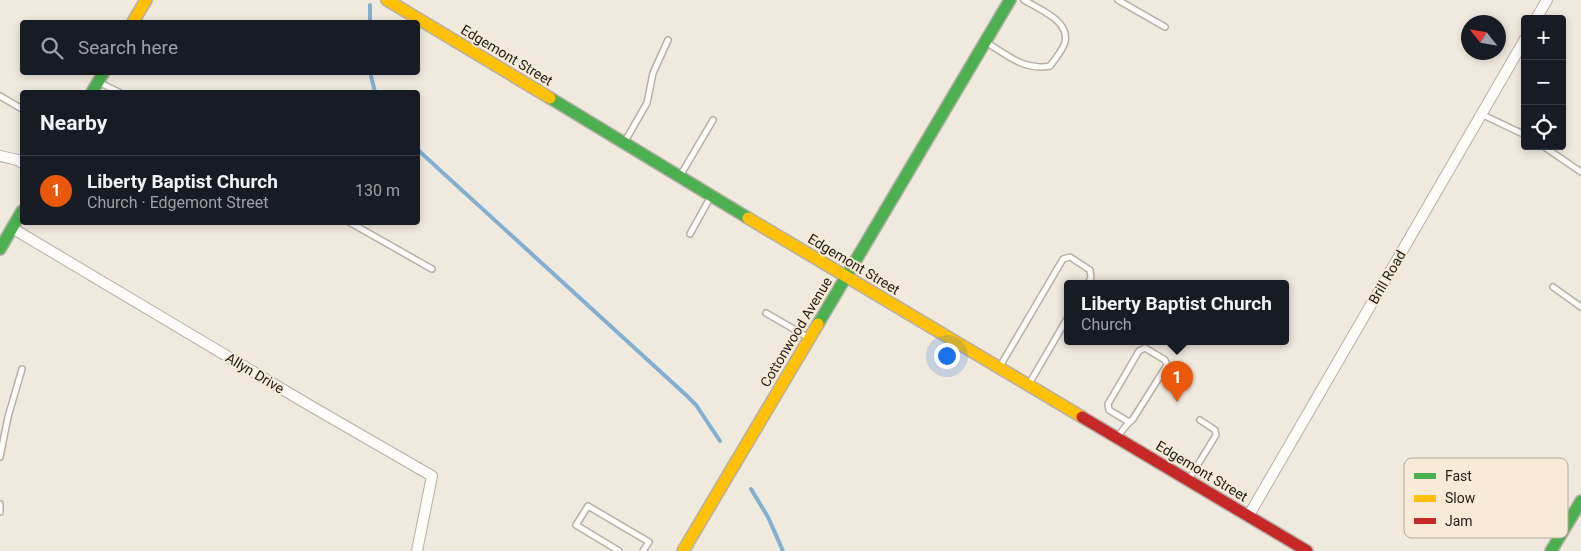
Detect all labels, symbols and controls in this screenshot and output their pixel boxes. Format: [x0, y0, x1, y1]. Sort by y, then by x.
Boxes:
north arrow [1461, 15, 1506, 60]
map controls [1521, 15, 1566, 150]
button: + [1521, 15, 1566, 60]
search box [20, 20, 420, 75]
street label: Edgemont Street [458, 21, 556, 89]
icon: search [38, 34, 66, 62]
text: Search here [78, 36, 178, 59]
button: − [1521, 60, 1566, 105]
button: locate [1521, 105, 1566, 150]
text: Nearby [40, 111, 107, 135]
text: Liberty Baptist Church [87, 170, 278, 193]
text: 1 [51, 181, 61, 200]
text: 130 m [355, 181, 400, 200]
text: Church · Edgemont Street [87, 193, 268, 212]
street label: Edgemont Street [805, 230, 903, 298]
street label: Brill Road [1365, 247, 1409, 307]
street label: Cottonwood Avenue [757, 274, 835, 390]
popup [1064, 280, 1289, 345]
text: Liberty Baptist Church [1081, 292, 1272, 315]
text: Church [1081, 315, 1132, 334]
your location [934, 343, 960, 369]
street label: Allyn Drive [223, 349, 287, 397]
pin: 1 [1161, 361, 1193, 402]
street label: Edgemont Street [1153, 437, 1251, 505]
legend [1404, 458, 1568, 538]
text: Fast [1445, 468, 1472, 484]
text: Slow [1445, 490, 1476, 506]
text: Jam [1445, 513, 1473, 529]

